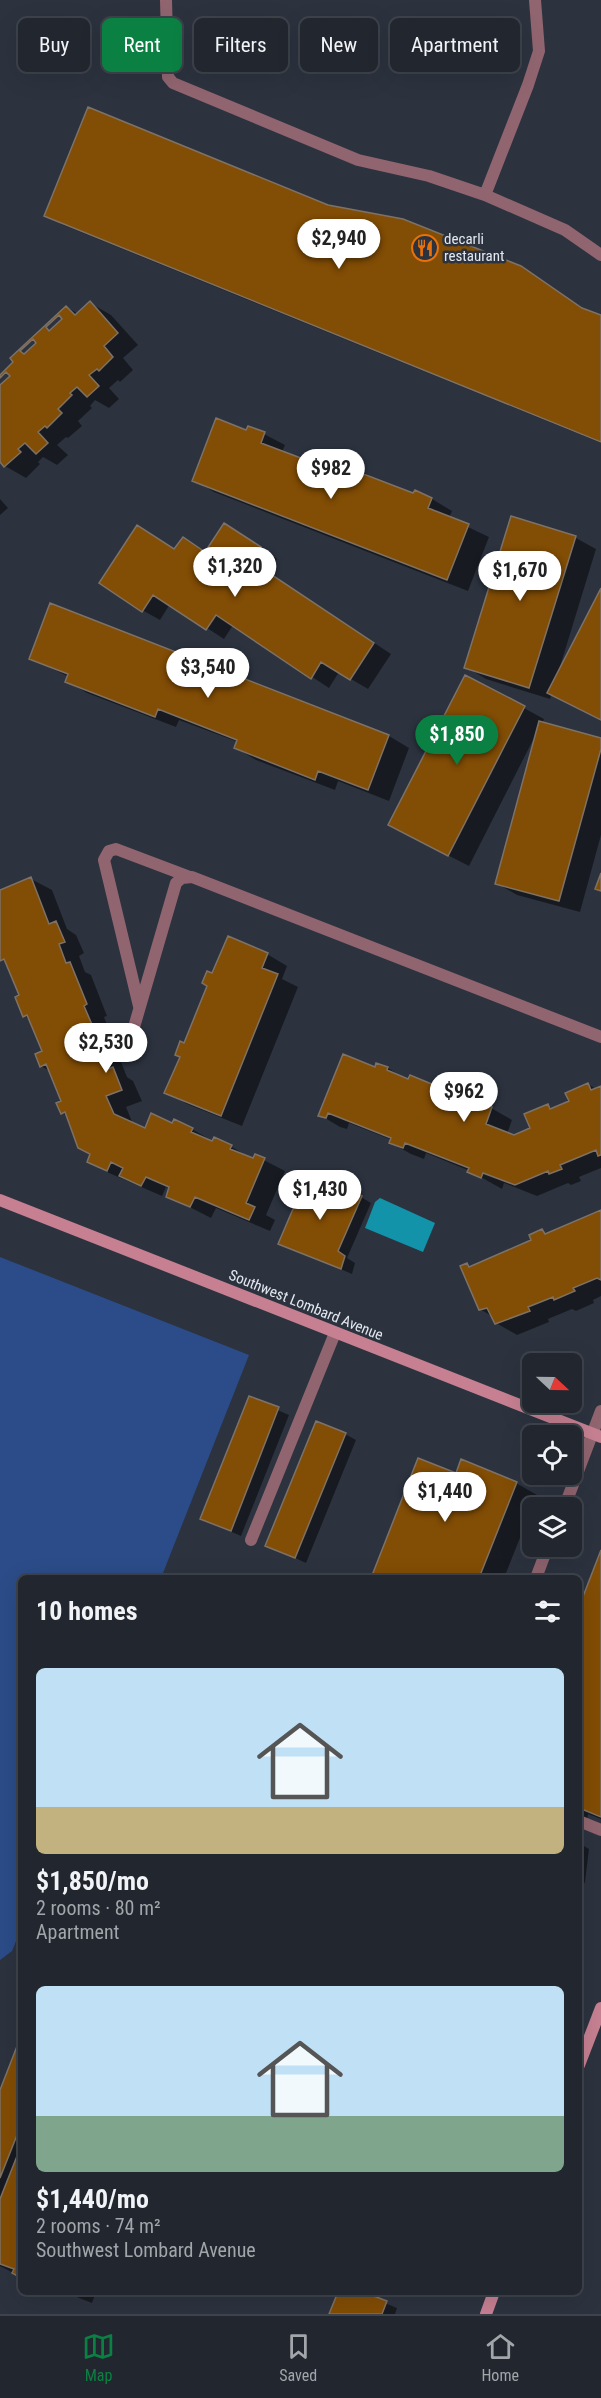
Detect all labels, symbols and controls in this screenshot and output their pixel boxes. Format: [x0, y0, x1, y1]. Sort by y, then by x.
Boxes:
chip: Buy [18, 18, 90, 72]
chip: Rent [102, 18, 182, 72]
chip: Filters [194, 18, 288, 72]
chip: New [300, 18, 378, 72]
chip: Apartment [390, 18, 520, 72]
pin: $2,940 [290, 219, 388, 270]
text: $2,940 [311, 226, 367, 250]
place label: decarli restaurant [444, 230, 504, 265]
restaurant icon: decarli restaurant [410, 233, 440, 263]
pin: $982 [295, 449, 367, 500]
text: $982 [311, 456, 351, 480]
pin: $1,320 [186, 547, 284, 598]
pin: $1,670 [471, 551, 569, 602]
text: $1,320 [207, 554, 263, 578]
text: $1,670 [492, 558, 548, 582]
pin: $3,540 [159, 648, 257, 699]
text: $3,540 [180, 655, 236, 679]
pin: $1,850 [408, 715, 506, 766]
text: $1,850 [429, 722, 485, 746]
pin: $2,530 [57, 1023, 155, 1074]
text: $2,530 [78, 1030, 134, 1054]
pin: $962 [428, 1072, 500, 1123]
text: $962 [444, 1079, 484, 1103]
pin: $1,430 [271, 1170, 369, 1221]
text: $1,430 [292, 1177, 348, 1201]
street label: Southwest Lombard Avenue [226, 1266, 386, 1344]
north arrow [522, 1353, 582, 1413]
map controls [522, 1353, 582, 1557]
button: locate [522, 1425, 582, 1485]
pin: $1,440 [396, 1472, 494, 1523]
text: $1,440 [417, 1479, 473, 1503]
button: layers [522, 1497, 582, 1557]
icon: filters [531, 1595, 564, 1628]
text: 10 homes [36, 1596, 138, 1626]
icon: home [246, 1707, 354, 1815]
text: $1,850/mo [36, 1866, 149, 1896]
text: 2 rooms · 80 m² [36, 1896, 161, 1920]
text: Apartment [36, 1920, 120, 1944]
icon: home [246, 2025, 354, 2133]
text: $1,440/mo [36, 2184, 149, 2214]
text: 2 rooms · 74 m² [36, 2214, 161, 2238]
text: Southwest Lombard Avenue [36, 2238, 256, 2262]
tab: Map [82, 2330, 115, 2385]
tab: Saved [279, 2330, 317, 2385]
tab: Home [481, 2330, 519, 2385]

